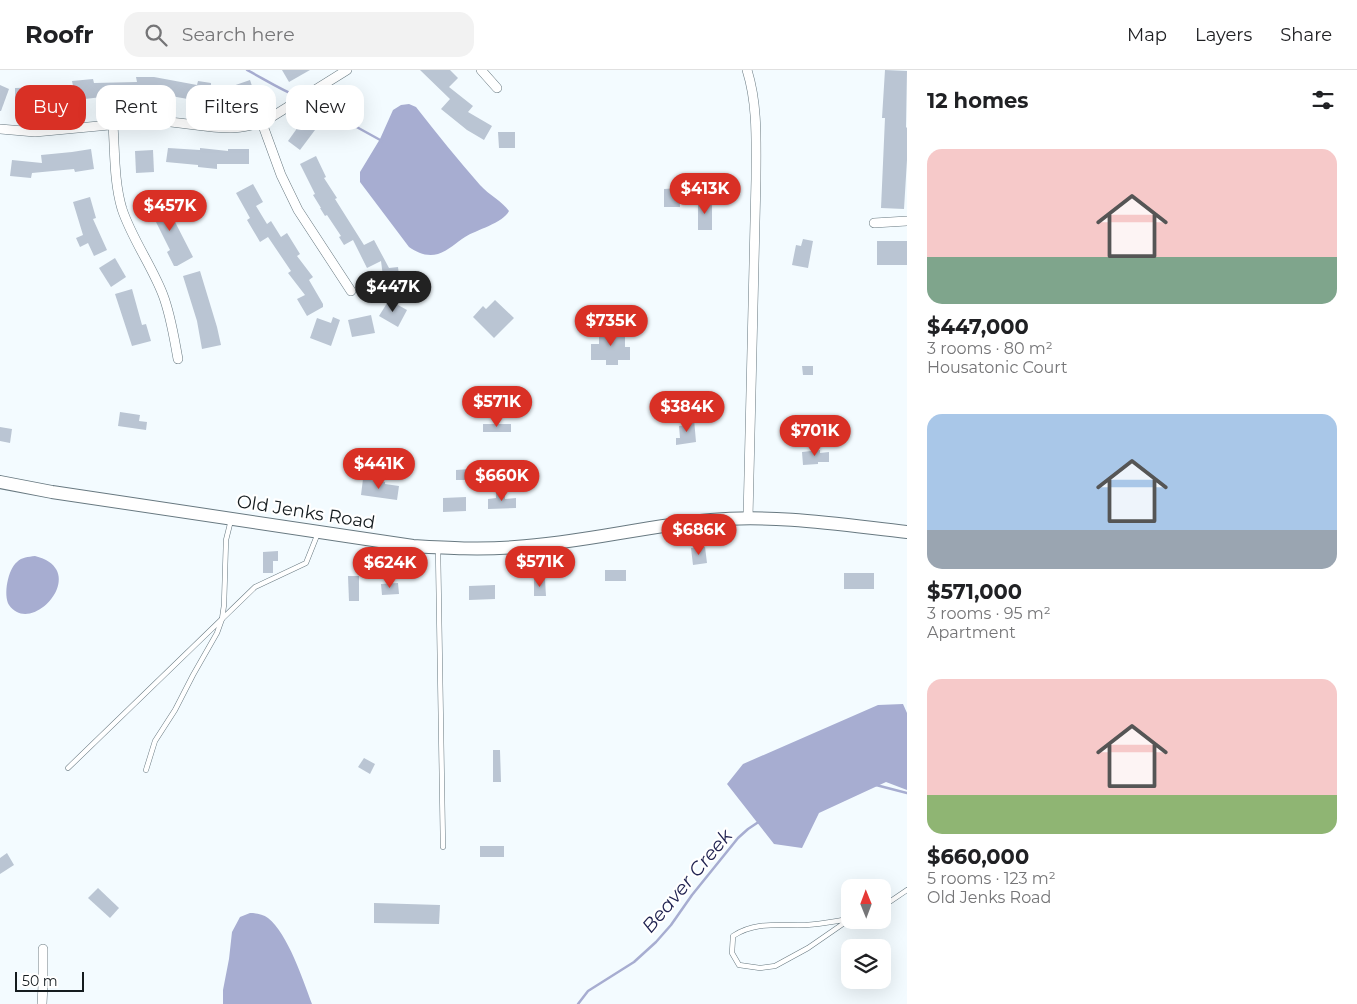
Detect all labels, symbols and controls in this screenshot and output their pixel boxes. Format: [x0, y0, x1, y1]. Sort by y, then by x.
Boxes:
search box [124, 12, 474, 57]
text: Roofr [25, 20, 94, 49]
icon: search [142, 21, 170, 49]
text: Search here [182, 23, 295, 46]
text: Map [1127, 24, 1167, 46]
text: Layers [1195, 24, 1252, 46]
text: Share [1280, 24, 1332, 46]
chip: Buy [15, 85, 86, 130]
chip: Rent [96, 85, 176, 130]
chip: Filters [186, 85, 276, 130]
chip: New [286, 85, 364, 130]
icon: filters [1309, 86, 1337, 114]
text: 12 homes [927, 88, 1028, 113]
pin: $413K [670, 172, 740, 215]
text: $413K [681, 179, 729, 198]
icon: home [1087, 181, 1177, 271]
pin: $457K [135, 190, 205, 232]
text: $457K [144, 196, 196, 215]
pin: $447K [358, 270, 428, 313]
text: $447K [366, 277, 420, 296]
pin: $735K [576, 304, 646, 347]
text: $735K [586, 311, 636, 330]
text: $447,000 [927, 314, 1029, 339]
text: 3 rooms · 80 m² [927, 339, 1053, 358]
text: Housatonic Court [927, 358, 1068, 377]
pin: $571K [462, 386, 532, 428]
pin: $384K [652, 390, 722, 433]
text: $571K [473, 392, 521, 411]
text: $384K [660, 397, 714, 416]
pin: $701K [780, 414, 850, 457]
text: $701K [791, 421, 839, 440]
icon: home [1087, 446, 1177, 536]
pin: $441K [344, 448, 414, 490]
text: $441K [354, 454, 404, 473]
pin: $660K [467, 460, 537, 502]
text: $660K [475, 466, 529, 485]
street label: Old Jenks Road [235, 490, 377, 534]
pin: $686K [664, 514, 734, 556]
text: $686K [673, 520, 726, 539]
pin: $624K [355, 546, 425, 589]
pin: $571K [505, 546, 575, 588]
text: $571K [516, 552, 564, 571]
text: $624K [364, 553, 416, 572]
text: $571,000 [927, 579, 1022, 604]
text: 3 rooms · 95 m² [927, 604, 1051, 623]
text: Apartment [927, 623, 1016, 642]
icon: home [1087, 711, 1177, 801]
water label: Beaver Creek [637, 824, 737, 937]
text: $660,000 [927, 844, 1029, 869]
text: 5 rooms · 123 m² [927, 869, 1056, 888]
north arrow [841, 879, 891, 929]
map controls [841, 879, 891, 989]
text: Old Jenks Road [927, 888, 1051, 907]
button: layers [841, 939, 891, 989]
scale bar [15, 969, 84, 992]
text: 50 m [22, 972, 58, 990]

